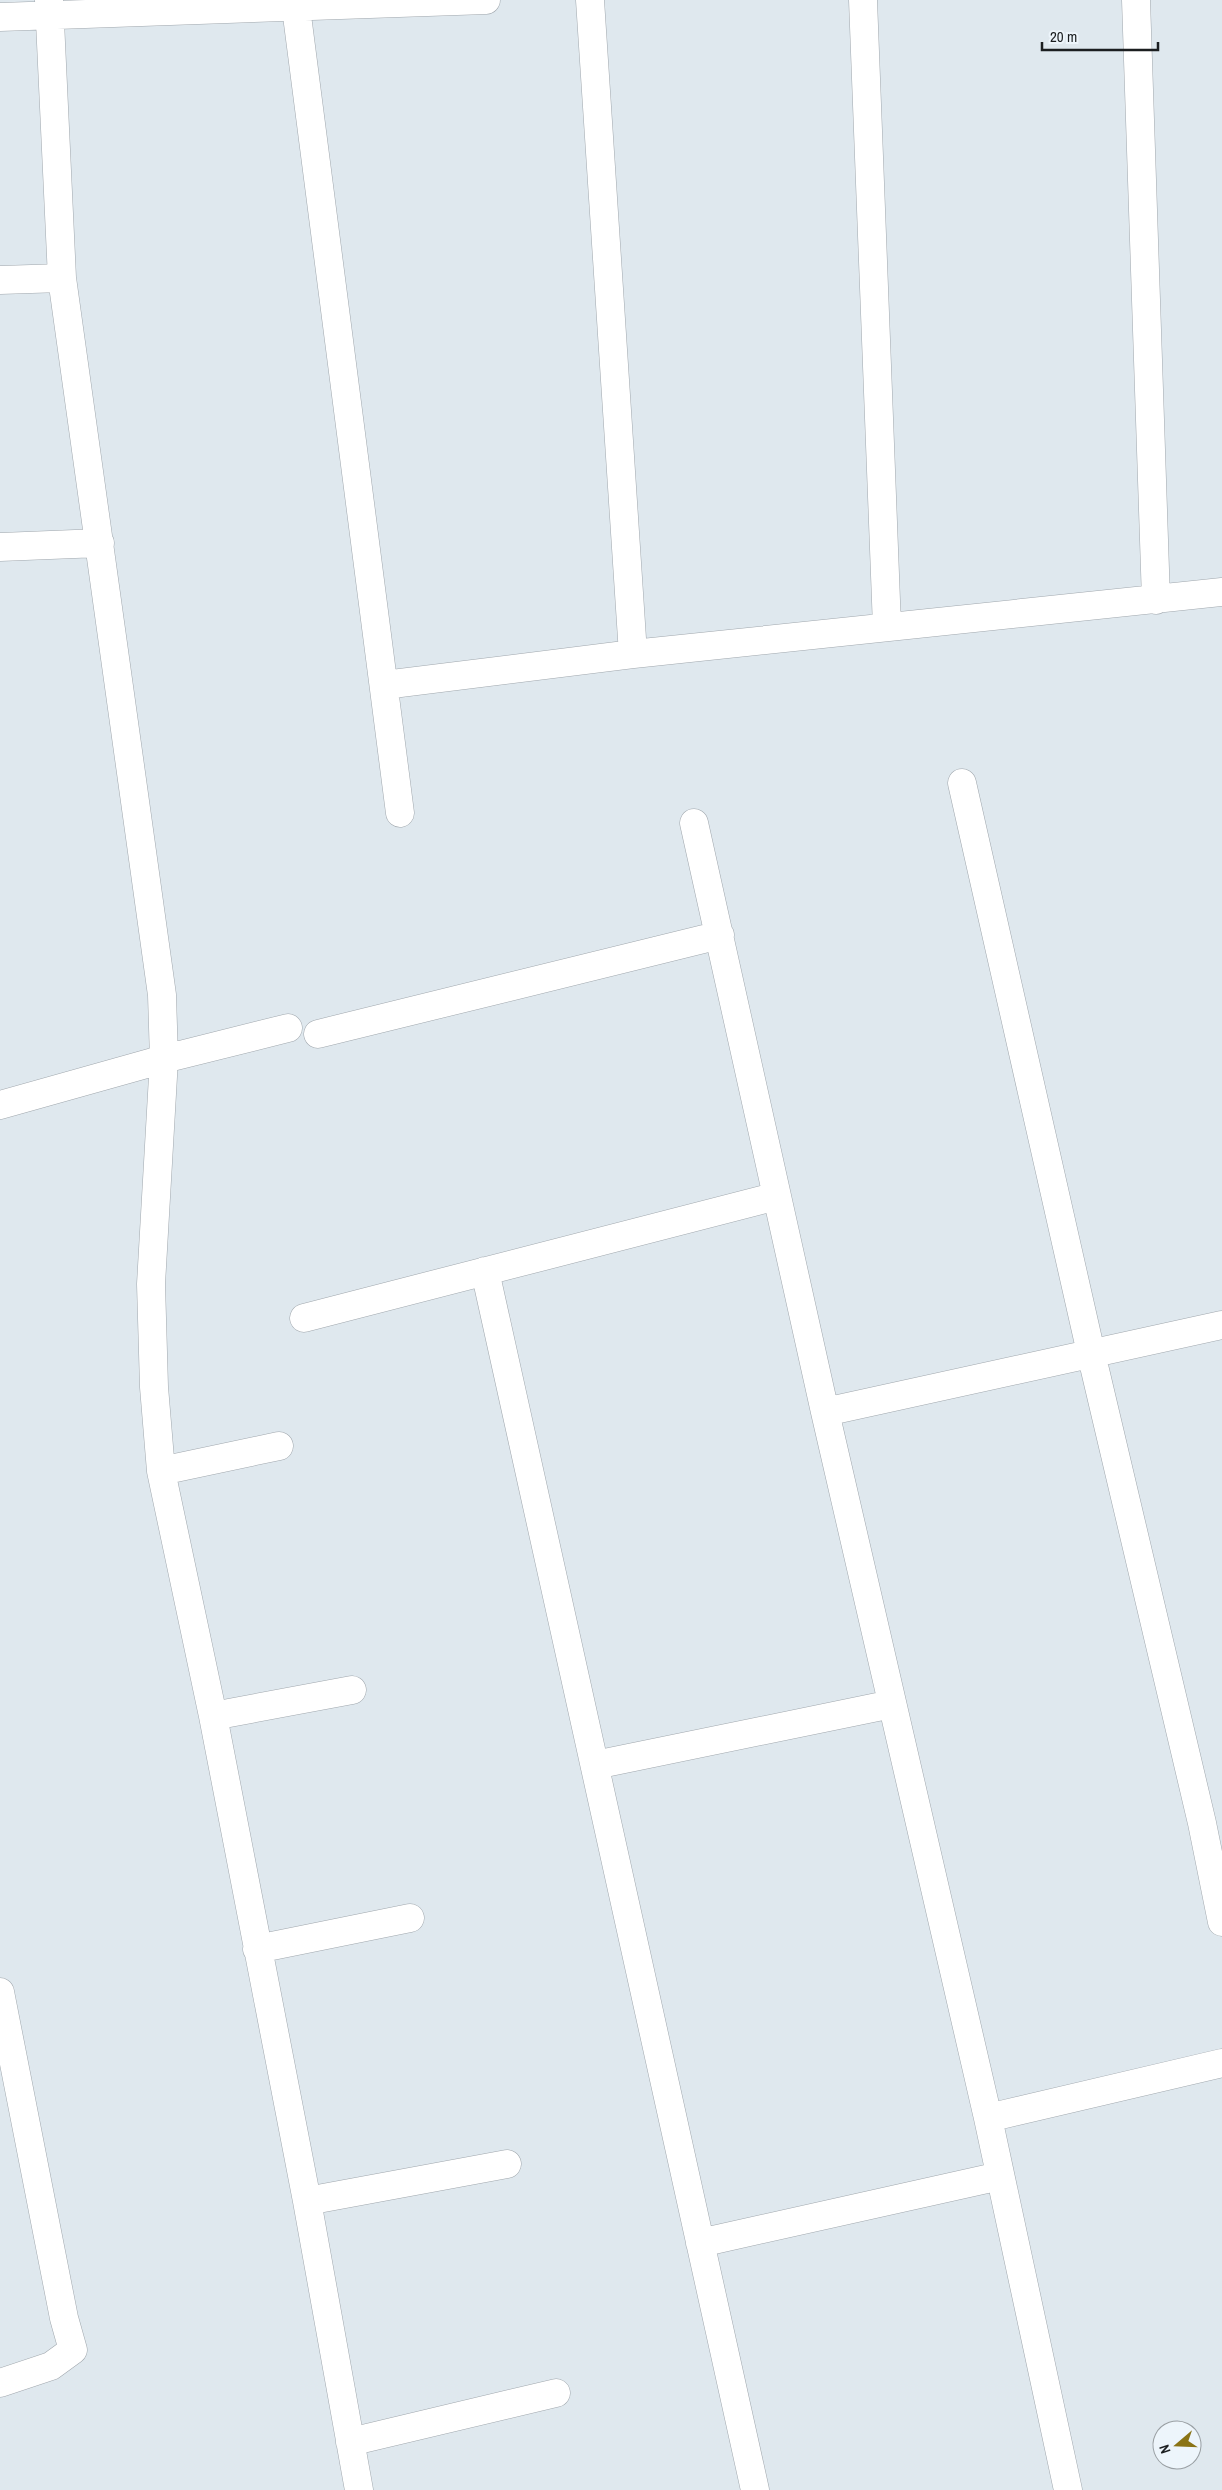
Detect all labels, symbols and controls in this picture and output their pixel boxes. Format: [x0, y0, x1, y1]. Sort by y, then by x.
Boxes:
scale bar [1042, 20, 1158, 52]
text: 20 m [1050, 26, 1077, 47]
north arrow [1152, 2420, 1202, 2470]
text: N [1155, 2442, 1175, 2456]

